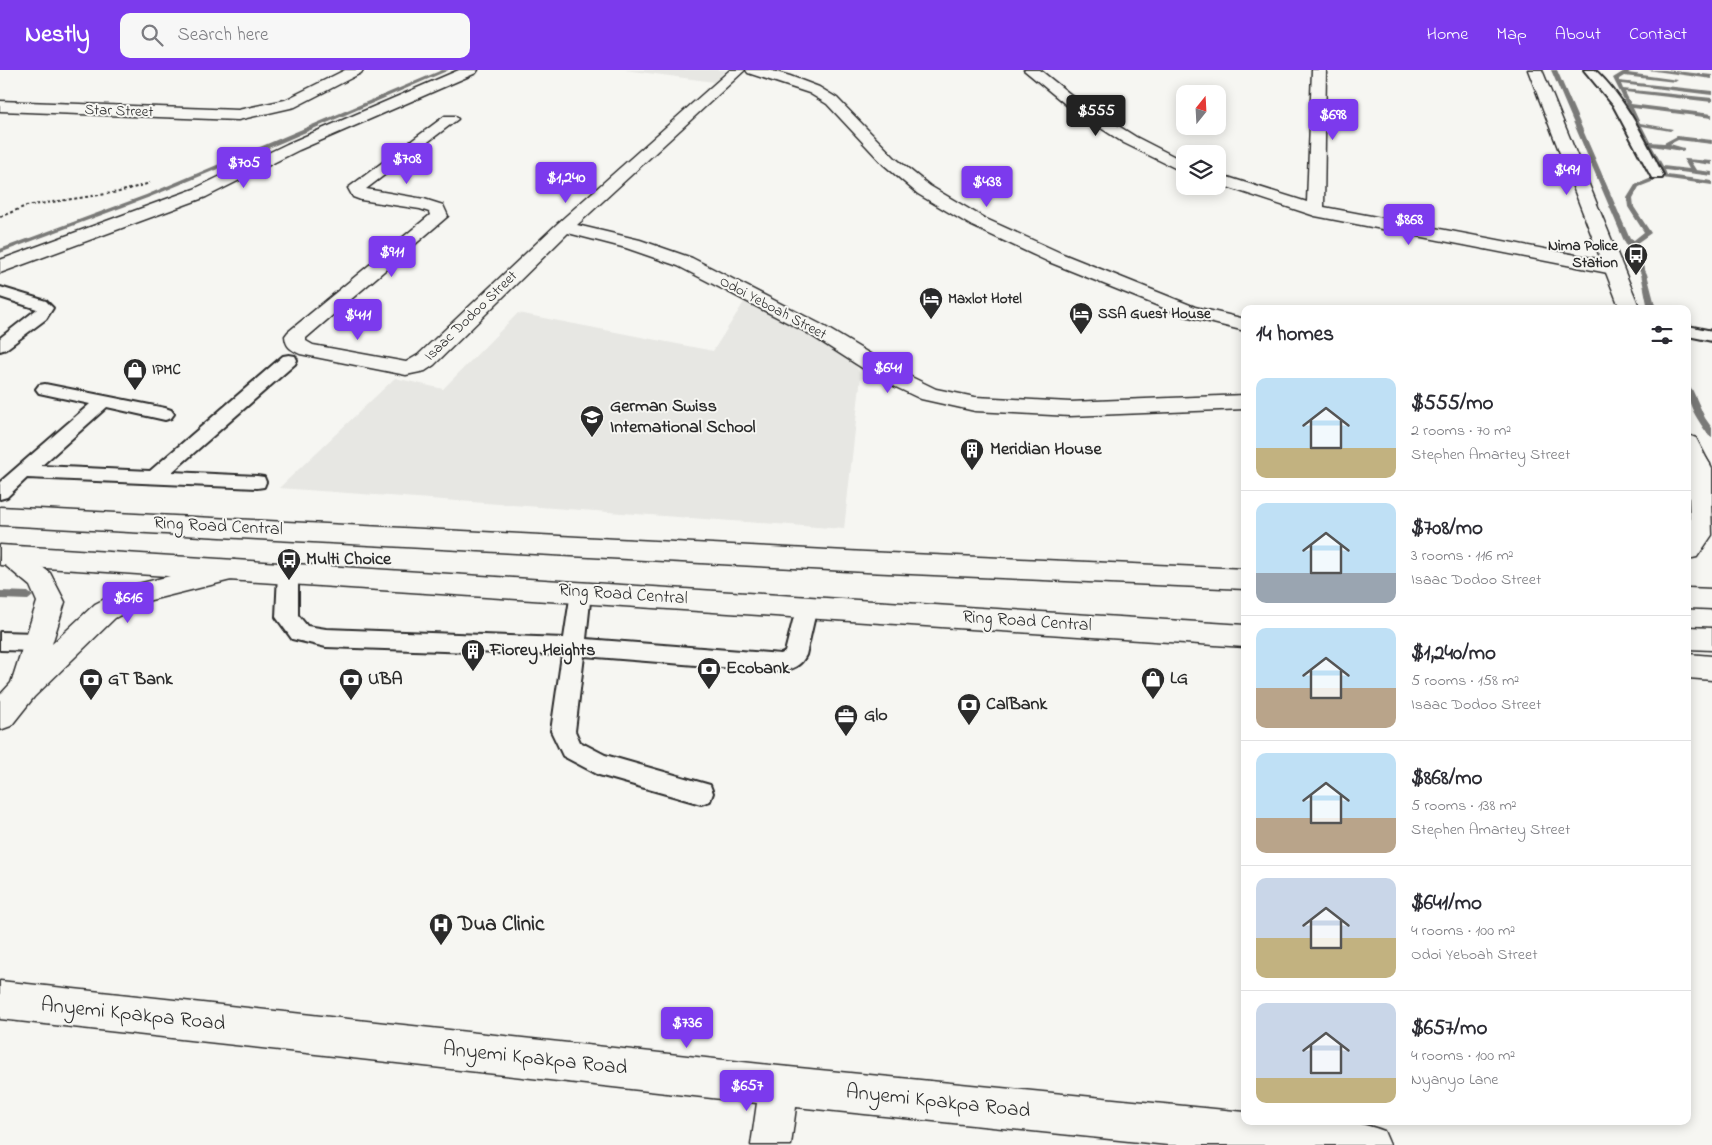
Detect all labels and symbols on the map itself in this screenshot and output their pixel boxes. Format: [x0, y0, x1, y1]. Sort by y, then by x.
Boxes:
north arrow [1176, 85, 1226, 135]
pin: $555 [1066, 94, 1126, 137]
pin: $698 [1303, 98, 1363, 141]
street label: Star Street [84, 99, 154, 123]
pin: $708 [377, 142, 437, 185]
pin: $705 [214, 146, 274, 189]
pin: $491 [1537, 154, 1597, 196]
pin: $1,240 [525, 162, 607, 204]
pin: $438 [957, 166, 1017, 208]
pin: $868 [1379, 204, 1439, 246]
place label: Nima Police Station [1548, 235, 1619, 274]
pin: $911 [362, 236, 422, 278]
bus stop icon: Nima Police Station [1623, 242, 1649, 276]
street label: Isaac Dodoo Street [419, 266, 523, 366]
street label: Odoi Yeboah Street [715, 270, 831, 346]
hotel icon: Maxlot Hotel [918, 286, 944, 320]
place label: Maxlot Hotel [948, 288, 1022, 310]
pin: $411 [328, 298, 388, 341]
hotel icon: SSA Guest House [1068, 301, 1094, 335]
place label: SSA Guest House [1098, 303, 1212, 325]
pin: $641 [858, 352, 918, 394]
shop icon: IPMC [122, 357, 148, 391]
place label: IPMC [152, 359, 181, 381]
place label: German Swiss International School [610, 394, 755, 441]
school or university icon: German Swiss International School [579, 404, 605, 438]
building icon: Meridian House [959, 437, 985, 471]
place label: Meridian House [990, 437, 1102, 463]
street label: Ring Road Central [153, 511, 283, 544]
bus stop icon: Multi Choice [276, 547, 302, 581]
place label: Multi Choice [306, 547, 392, 573]
street label: Ring Road Central [557, 578, 689, 613]
pin: $616 [98, 582, 158, 624]
street label: Ring Road Central [961, 605, 1093, 640]
building icon: Fiorey Heights [460, 638, 486, 672]
place label: Fiorey Heights [489, 638, 595, 665]
bank icon: Ecobank [696, 656, 722, 690]
place label: Ecobank [726, 656, 791, 682]
shop icon: LG [1140, 666, 1166, 700]
place label: LG [1170, 666, 1188, 692]
bank icon: GT Bank [78, 667, 104, 701]
place label: GT Bank [108, 667, 174, 693]
bank icon: UBA [338, 667, 364, 701]
place label: UBA [368, 667, 403, 693]
bank icon: CalBank [956, 692, 982, 726]
place label: CalBank [986, 692, 1048, 718]
office icon: Glo [833, 703, 859, 737]
place label: Glo [864, 703, 888, 729]
place label: Dua Clinic [457, 910, 545, 940]
hospital icon: Dua Clinic [428, 912, 454, 946]
street label: Anyemi Kpakpa Road [39, 990, 227, 1042]
pin: $736 [657, 1006, 717, 1049]
street label: Anyemi Kpakpa Road [441, 1034, 629, 1086]
pin: $657 [717, 1070, 777, 1112]
street label: Anyemi Kpakpa Road [844, 1077, 1032, 1129]

